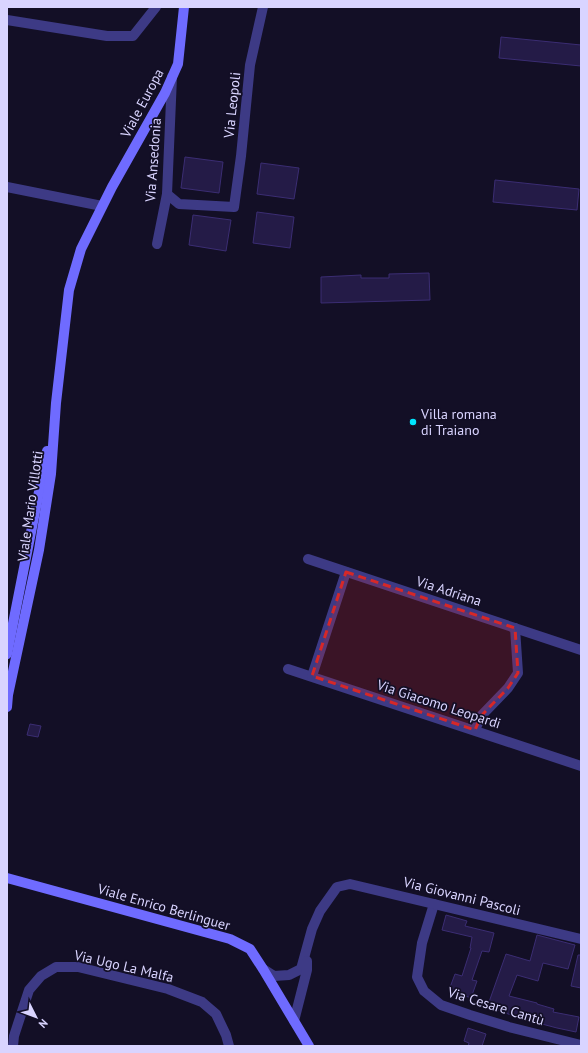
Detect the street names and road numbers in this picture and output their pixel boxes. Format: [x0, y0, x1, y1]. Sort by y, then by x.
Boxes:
street label: Viale Europa [116, 65, 168, 141]
street label: Via Leopoli [219, 71, 244, 140]
street label: Via Ansedonia [141, 117, 165, 204]
street label: Viale Mario Villotti [13, 450, 47, 563]
street label: Via Adriana [413, 572, 484, 610]
street label: Via Giacomo Leopardi [374, 675, 503, 733]
street label: Via Giovanni Pascoli [401, 873, 522, 919]
street label: Viale Enrico Berlinguer [95, 879, 233, 935]
street label: Via Ugo La Malfa [72, 946, 175, 986]
street label: Via Cesare Cantù [445, 982, 546, 1029]

